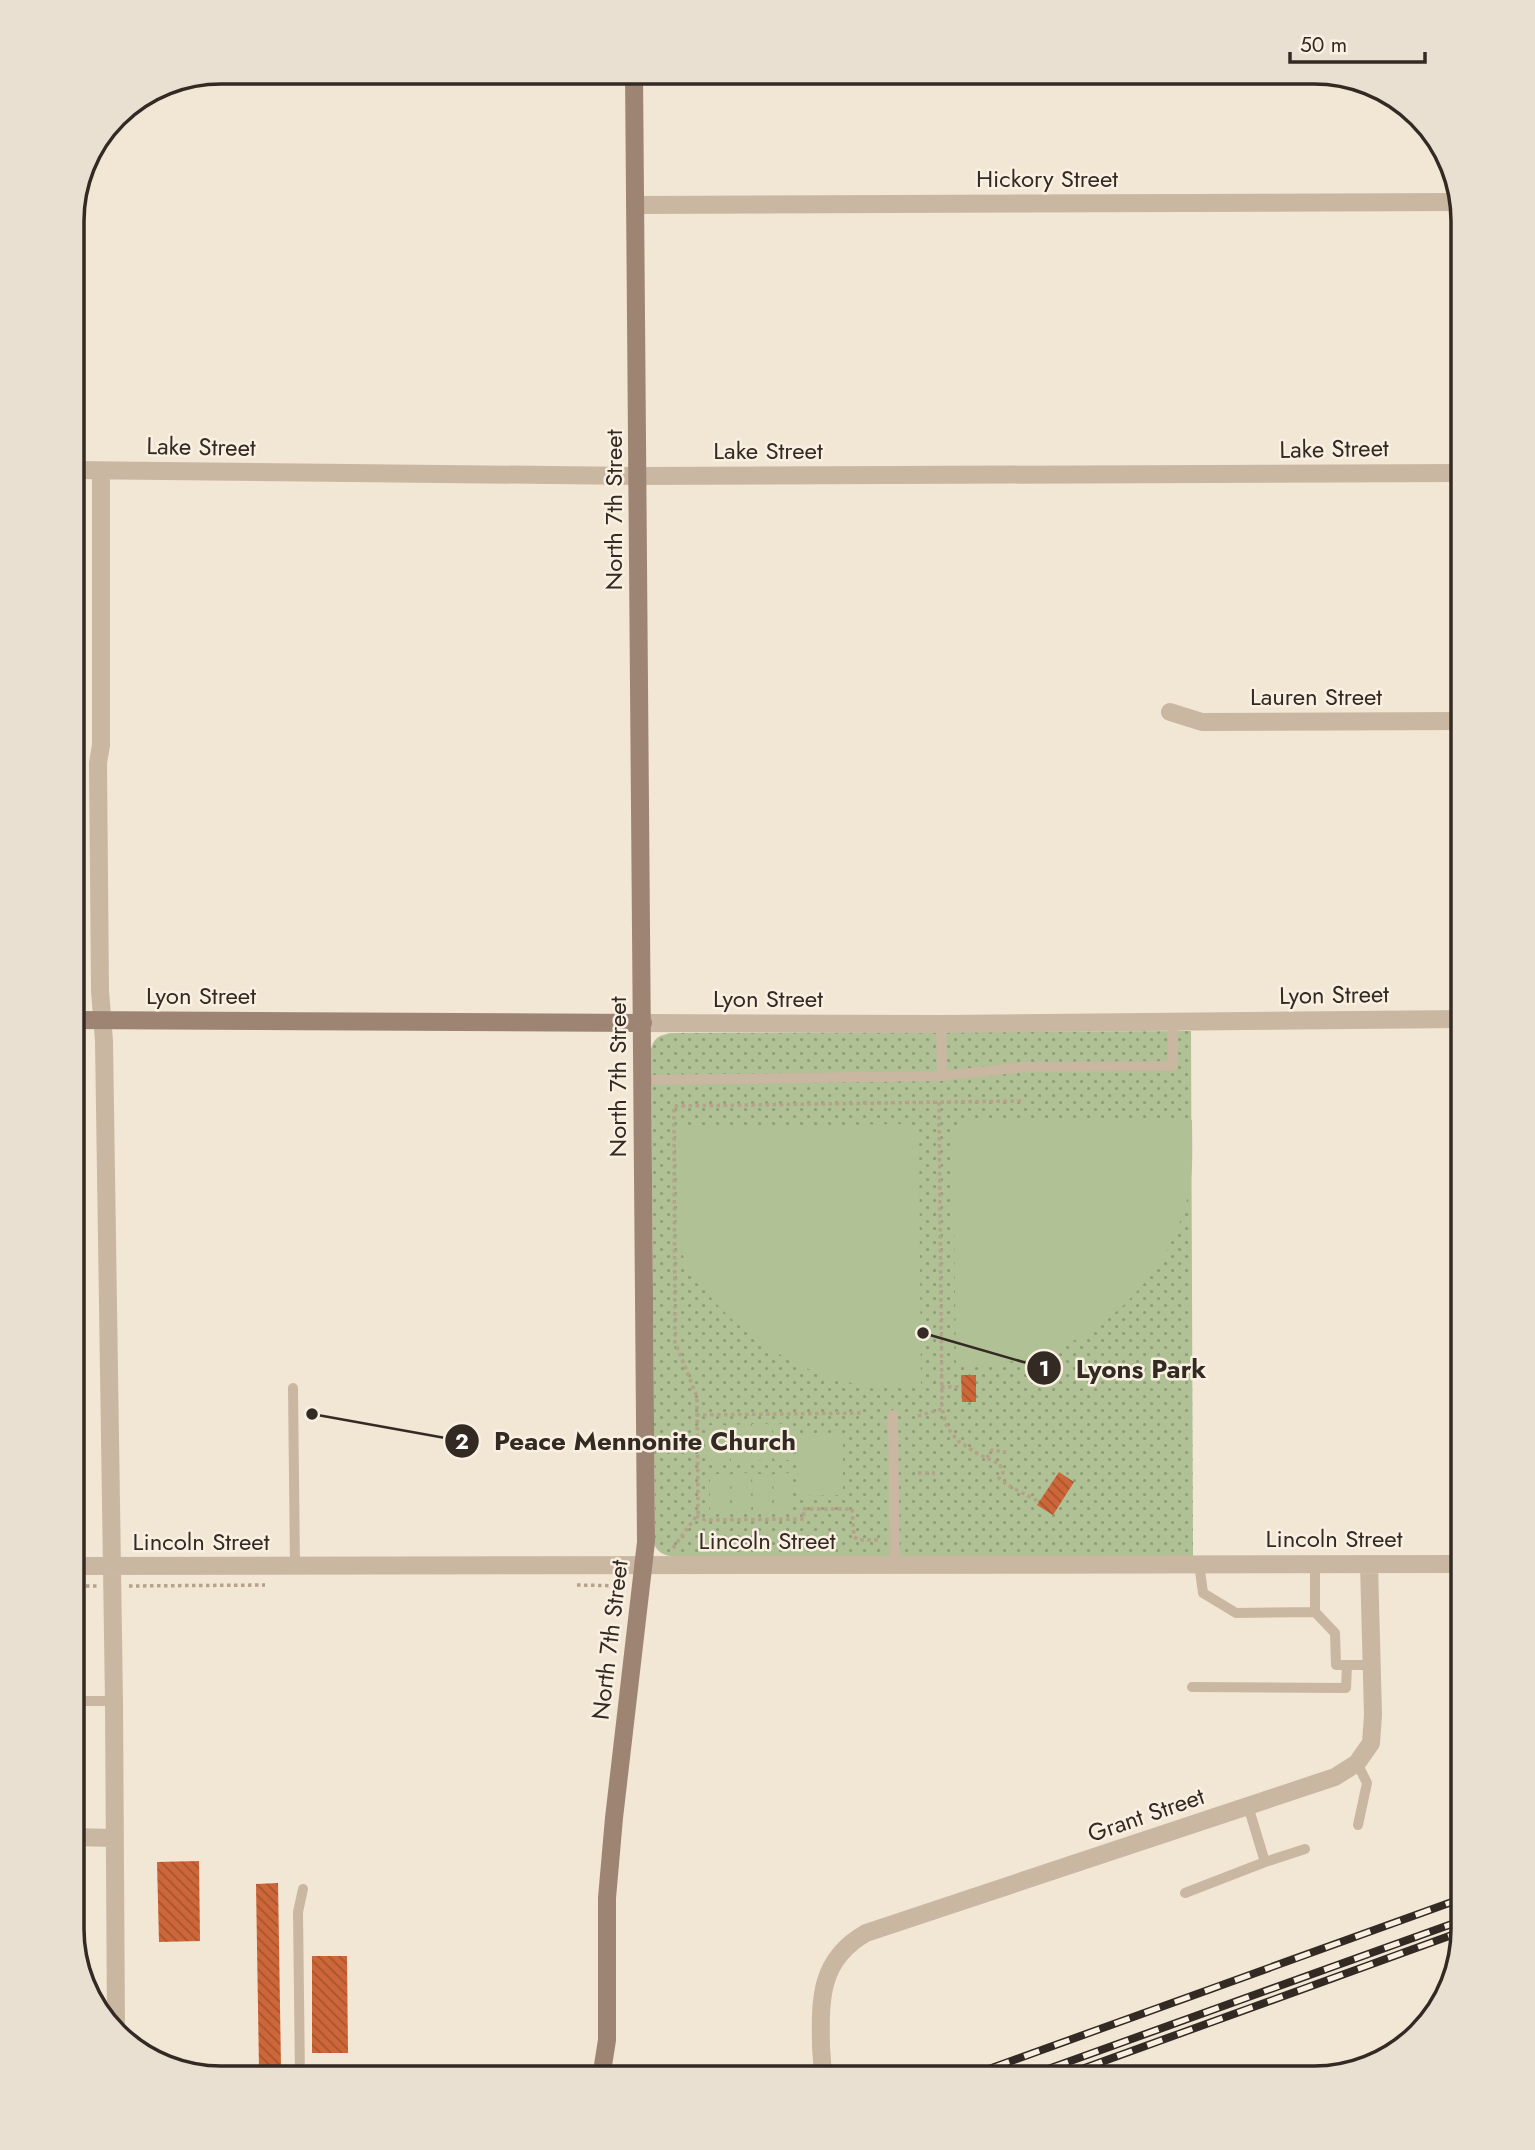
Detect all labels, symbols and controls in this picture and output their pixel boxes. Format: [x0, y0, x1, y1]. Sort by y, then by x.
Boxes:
scale bar [1290, 21, 1425, 65]
text: 50 m [1300, 30, 1347, 60]
street label: Hickory Street [976, 161, 1118, 196]
street label: Lake Street [146, 428, 256, 465]
street label: North 7th Street [596, 429, 631, 590]
street label: Lake Street [1279, 430, 1389, 467]
street label: Lake Street [713, 433, 823, 468]
street label: Lauren Street [1250, 679, 1382, 714]
street label: Lyon Street [1279, 976, 1390, 1013]
street label: Lyon Street [146, 978, 256, 1013]
street label: Lyon Street [713, 981, 823, 1016]
street label: North 7th Street [600, 996, 635, 1157]
callout: Lyons Park [1027, 1345, 1221, 1392]
text: Lyons Park [1076, 1350, 1206, 1388]
text: 1 [1039, 1354, 1049, 1384]
callout: Peace Mennonite Church [445, 1418, 810, 1465]
text: Peace Mennonite Church [494, 1422, 796, 1460]
text: 2 [455, 1427, 469, 1457]
street label: Lincoln Street [1266, 1521, 1403, 1556]
street label: Lincoln Street [699, 1523, 836, 1558]
street label: Lincoln Street [133, 1524, 270, 1559]
street label: North 7th Street [582, 1558, 637, 1722]
street label: Grant Street [1083, 1778, 1209, 1851]

